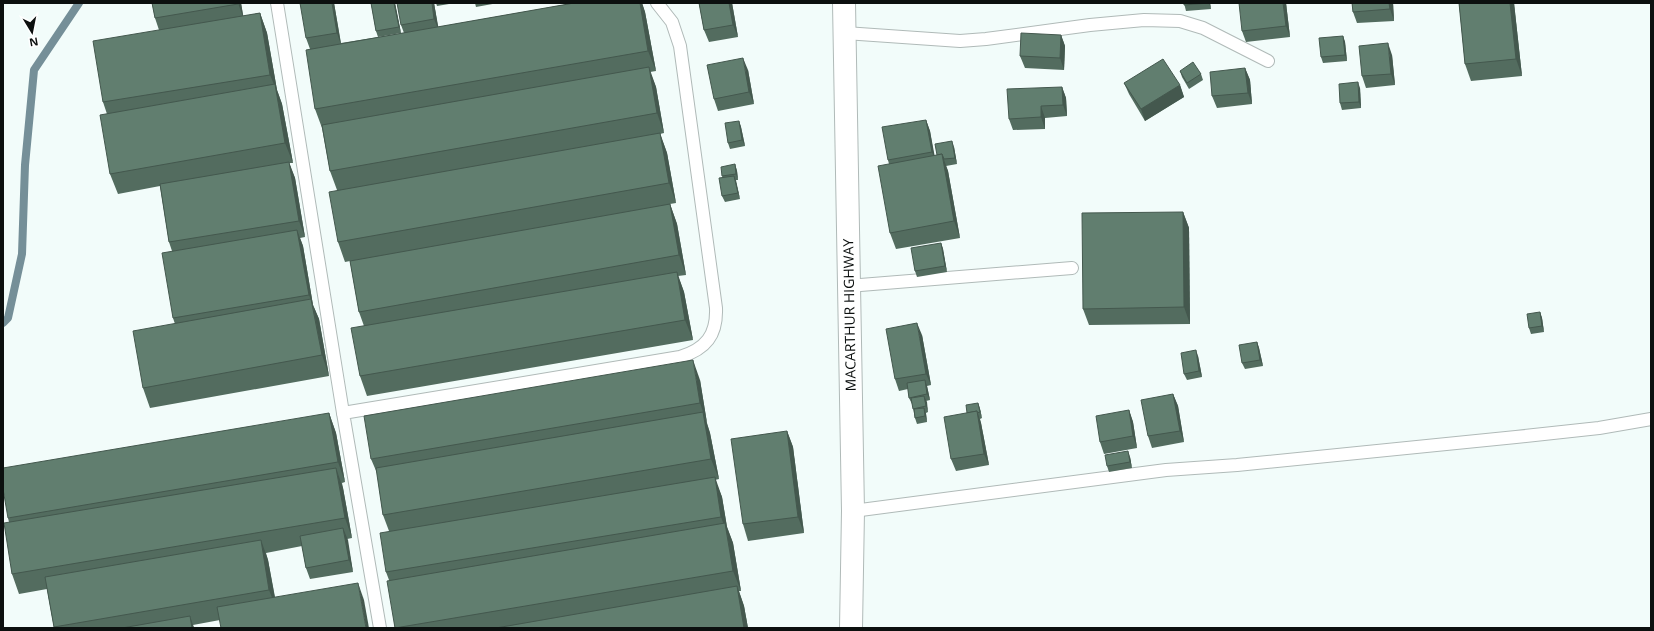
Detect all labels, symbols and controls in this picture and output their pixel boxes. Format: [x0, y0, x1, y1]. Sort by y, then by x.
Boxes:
north arrow [12, 12, 52, 52]
text: N [28, 34, 40, 51]
street label: MACARTHUR HIGHWAY [838, 238, 860, 391]

